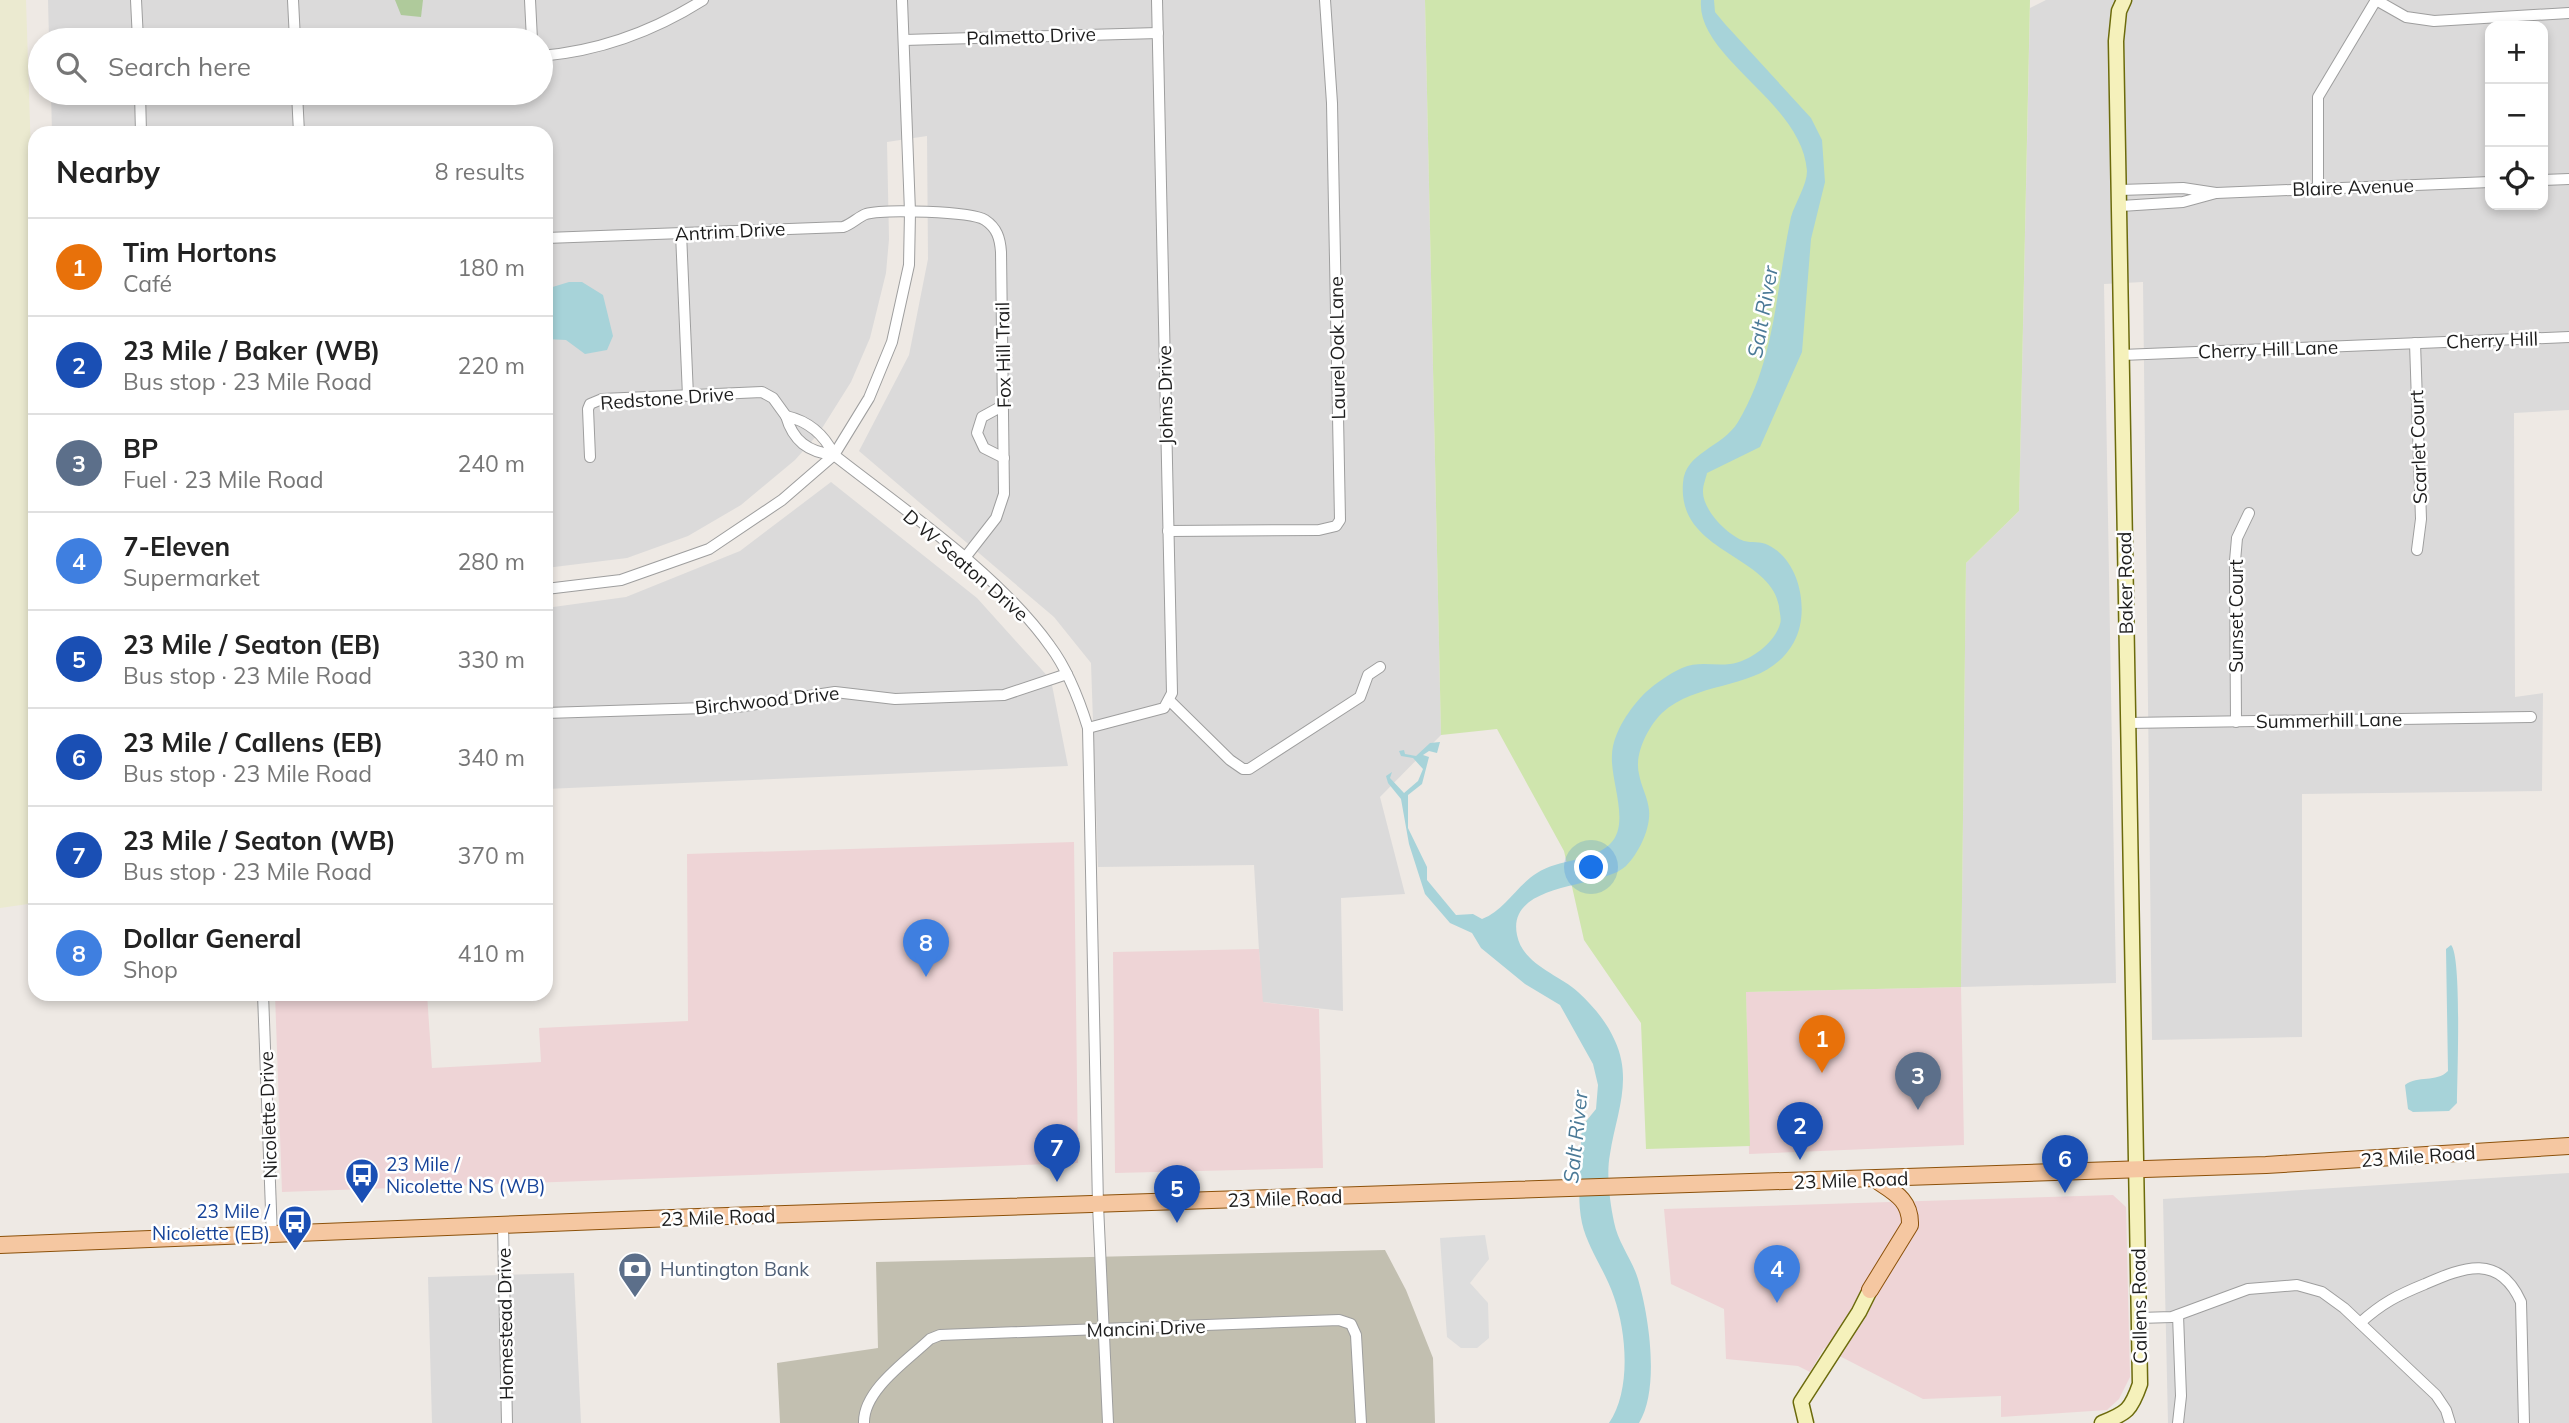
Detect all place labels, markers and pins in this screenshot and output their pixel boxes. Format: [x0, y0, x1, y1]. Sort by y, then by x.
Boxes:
pin: 8 [903, 919, 949, 977]
pin: 1 [1799, 1015, 1845, 1073]
pin: 3 [1895, 1052, 1941, 1110]
pin: 2 [1777, 1102, 1823, 1160]
pin: 7 [1034, 1124, 1080, 1182]
pin: 6 [2042, 1135, 2088, 1193]
place label: 23 Mile / Nicolette NS (WB) [386, 1152, 546, 1198]
bus stop icon: 23 Mile / Nicolette NS (WB) [343, 1156, 381, 1205]
pin: 5 [1154, 1165, 1200, 1223]
place label: 23 Mile / Nicolette (EB) [152, 1199, 271, 1245]
bus stop icon: 23 Mile / Nicolette (EB) [276, 1203, 314, 1252]
pin: 4 [1754, 1245, 1800, 1303]
bank icon: Huntington Bank [616, 1250, 654, 1299]
place label: Huntington Bank [660, 1257, 809, 1281]

